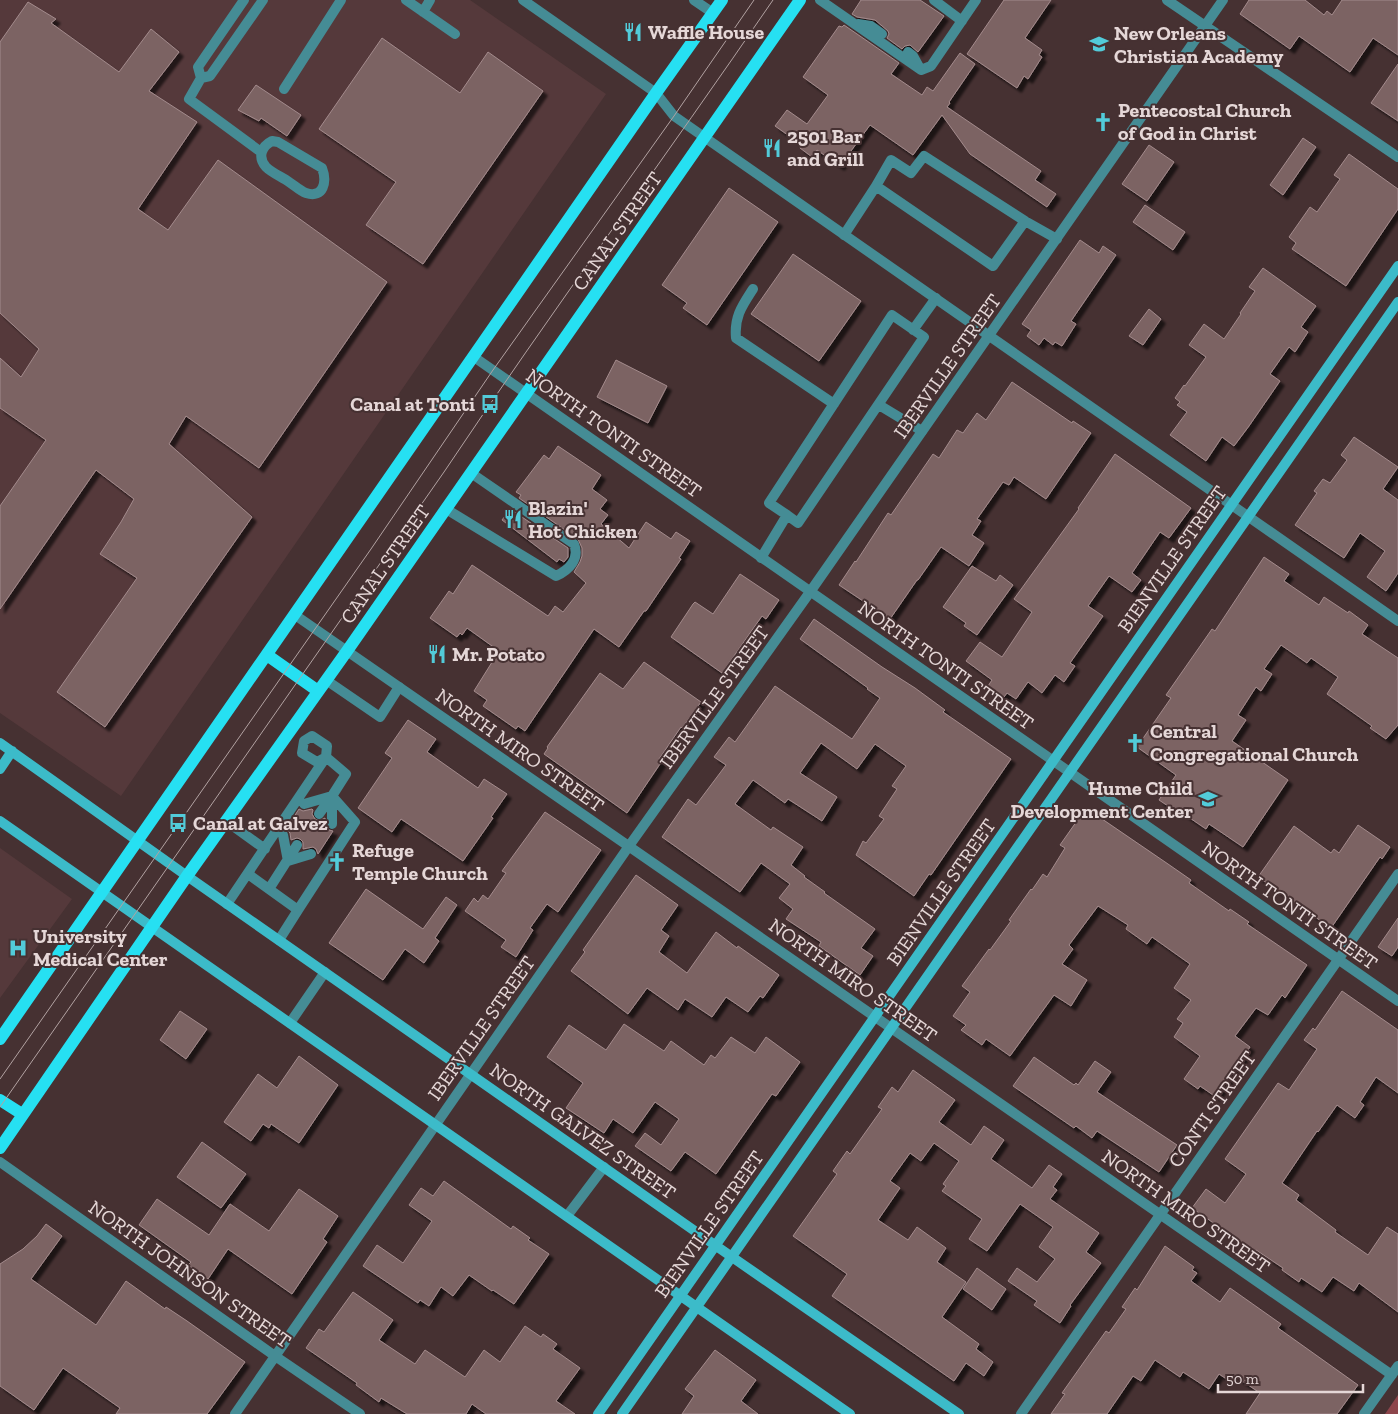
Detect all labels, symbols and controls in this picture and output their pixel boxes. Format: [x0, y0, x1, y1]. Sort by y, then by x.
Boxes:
place label: Waffle House [648, 20, 764, 44]
restaurant icon: Waffle House [622, 21, 644, 43]
place label: New Orleans Christian Academy [1114, 21, 1284, 68]
school or university icon: New Orleans Christian Academy [1088, 33, 1110, 55]
place label: Pentecostal Church of God in Christ [1118, 98, 1292, 145]
church icon: Pentecostal Church of God in Christ [1092, 111, 1114, 133]
place label: 2501 Bar and Grill [787, 124, 864, 171]
restaurant icon: 2501 Bar and Grill [761, 137, 783, 159]
street label: CANAL STREET [567, 167, 667, 295]
street label: IBERVILLE STREET [888, 289, 1006, 443]
street label: NORTH TONTI STREET [522, 363, 706, 503]
place label: Canal at Tonti [350, 392, 475, 416]
bus stop icon: Canal at Tonti [479, 393, 501, 415]
street label: BIENVILLE STREET [1112, 481, 1232, 637]
place label: Blazin' Hot Chicken [528, 496, 638, 543]
street label: CANAL STREET [335, 500, 435, 628]
restaurant icon: Blazin' Hot Chicken [502, 508, 524, 530]
street label: NORTH TONTI STREET [854, 595, 1038, 735]
street label: IBERVILLE STREET [654, 621, 774, 773]
place label: Mr. Potato [452, 642, 545, 666]
restaurant icon: Mr. Potato [426, 643, 448, 665]
street label: NORTH MIRO STREET [431, 683, 609, 817]
place label: Central Congregational Church [1150, 719, 1359, 766]
church icon: Central Congregational Church [1124, 732, 1146, 754]
place label: Hume Child Development Center [1011, 776, 1194, 823]
school or university icon: Hume Child Development Center [1197, 788, 1219, 810]
place label: Canal at Galvez [193, 811, 328, 835]
bus stop icon: Canal at Galvez [167, 812, 189, 834]
street label: BIENVILLE STREET [881, 814, 1001, 970]
street label: NORTH TONTI STREET [1198, 835, 1382, 975]
place label: Refuge Temple Church [352, 838, 488, 885]
church icon: Refuge Temple Church [326, 851, 348, 873]
street label: NORTH MIRO STREET [764, 913, 942, 1047]
place label: University Medical Center [33, 924, 168, 971]
hospital icon: University Medical Center [7, 937, 29, 959]
street label: IBERVILLE STREET [422, 951, 540, 1105]
street label: CONTI STREET [1163, 1046, 1261, 1172]
street label: NORTH GALVEZ STREET [485, 1058, 681, 1204]
street label: NORTH MIRO STREET [1097, 1144, 1275, 1278]
street label: BIENVILLE STREET [649, 1146, 769, 1302]
street label: NORTH JOHNSON STREET [84, 1195, 296, 1353]
scale bar [1218, 1362, 1363, 1394]
text: 50 m [1226, 1370, 1259, 1388]

